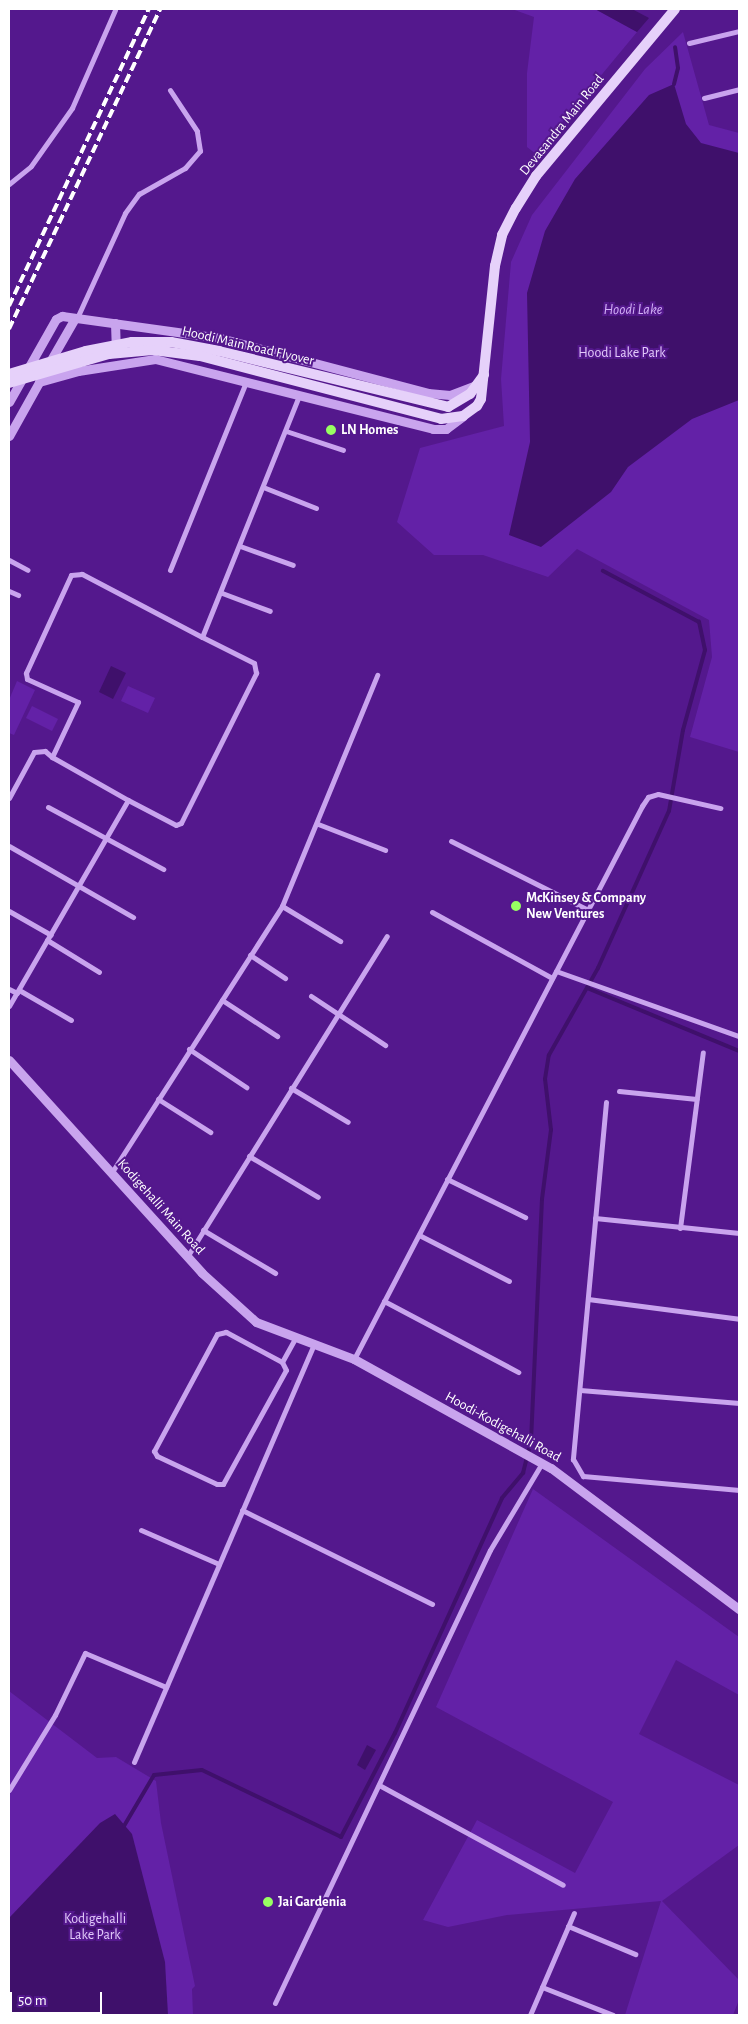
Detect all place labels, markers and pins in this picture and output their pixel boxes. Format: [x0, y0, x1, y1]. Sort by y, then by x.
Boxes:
place label: LN Homes [341, 422, 398, 438]
marker: LN Homes [325, 424, 337, 436]
place label: McKinsey & Company New Ventures [526, 890, 646, 922]
marker: McKinsey & Company New Ventures [510, 900, 522, 912]
place label: Jai Gardenia [278, 1894, 346, 1910]
marker: Jai Gardenia [262, 1896, 274, 1908]

